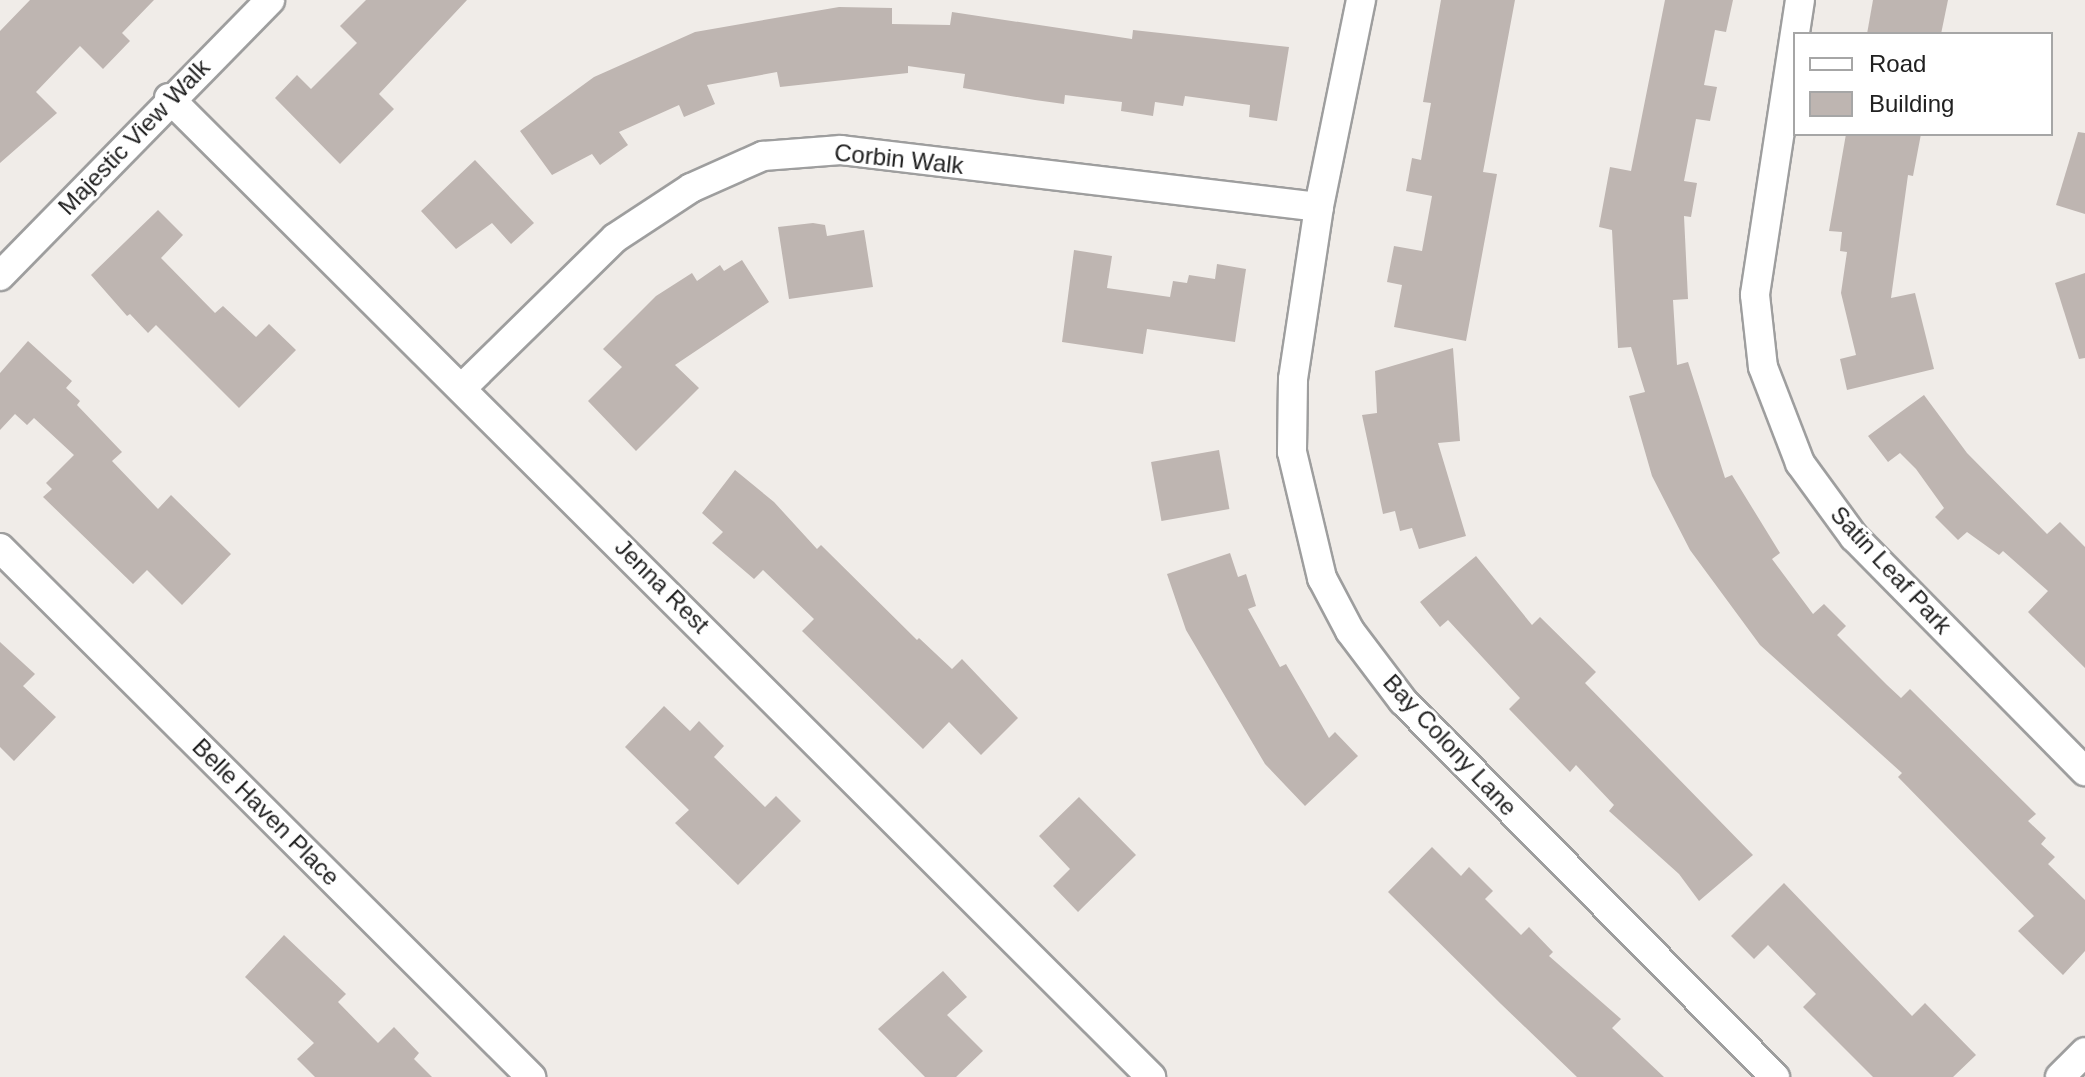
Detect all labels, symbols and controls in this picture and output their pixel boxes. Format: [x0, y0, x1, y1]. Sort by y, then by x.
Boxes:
legend [1793, 32, 2053, 136]
text: Road [1869, 50, 1926, 77]
street label: Majestic View Walk [52, 53, 216, 221]
text: Building [1869, 90, 1954, 117]
street label: Corbin Walk [833, 138, 965, 180]
street label: Satin Leaf Park [1825, 500, 1957, 640]
street label: Jenna Rest [609, 533, 715, 639]
street label: Bay Colony Lane [1377, 668, 1523, 822]
street label: Belle Haven Place [186, 732, 346, 892]

